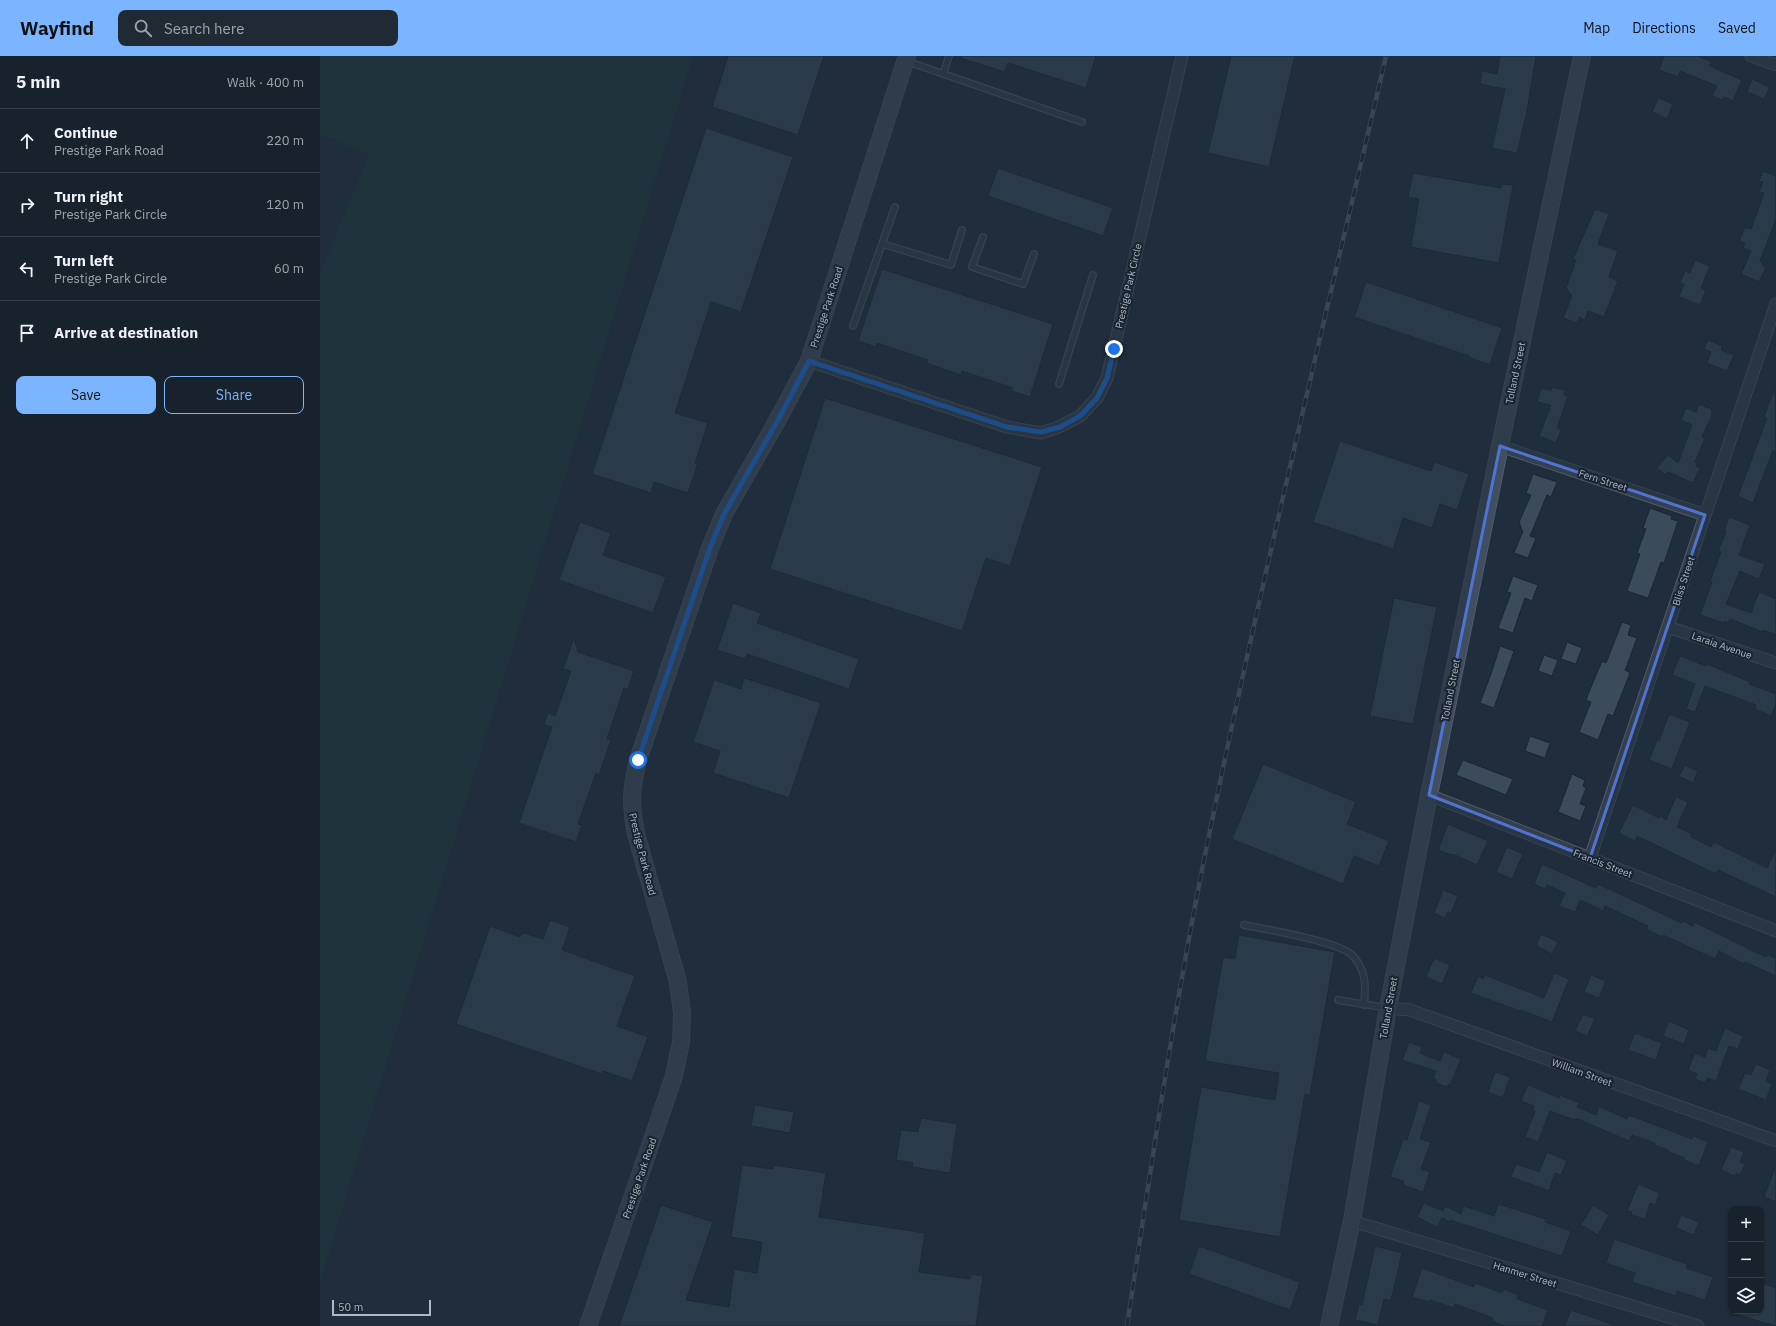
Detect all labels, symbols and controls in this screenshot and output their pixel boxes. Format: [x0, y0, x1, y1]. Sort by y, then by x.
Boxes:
search box [118, 10, 398, 46]
text: Wayfind [20, 16, 94, 40]
icon: search [132, 17, 154, 39]
text: Search here [164, 19, 244, 38]
text: Map [1583, 19, 1610, 37]
text: Directions [1632, 19, 1696, 37]
text: Saved [1718, 19, 1756, 37]
text: 5 min [16, 71, 60, 93]
text: Walk · 400 m [227, 74, 304, 91]
text: Continue [54, 123, 118, 142]
icon: ahead [16, 130, 38, 152]
text: 220 m [266, 132, 304, 149]
text: Prestige Park Road [54, 142, 164, 159]
text: Turn right [54, 187, 123, 206]
icon: right [16, 194, 38, 216]
text: 120 m [266, 196, 304, 213]
text: Prestige Park Circle [54, 206, 167, 223]
street label: Prestige Park Circle [1112, 242, 1145, 330]
text: Turn left [54, 251, 114, 270]
icon: left [16, 258, 38, 280]
text: 60 m [274, 260, 304, 277]
street label: Prestige Park Road [807, 265, 846, 349]
text: Prestige Park Circle [54, 270, 167, 287]
icon: arrive [16, 322, 38, 344]
text: Arrive at destination [54, 323, 198, 342]
route end [1105, 340, 1123, 358]
street label: Tolland Street [1503, 341, 1528, 405]
button: Save [16, 376, 156, 414]
button: Share [164, 376, 304, 414]
street label: Fern Street [1577, 467, 1629, 495]
street label: Bliss Street [1669, 554, 1698, 608]
street label: Laraia Avenue [1690, 629, 1754, 662]
street label: Tolland Street [1438, 658, 1463, 722]
route start [629, 751, 647, 769]
street label: Prestige Park Road [626, 812, 659, 897]
street label: Francis Street [1571, 846, 1635, 881]
street label: Tolland Street [1377, 976, 1400, 1040]
street label: William Street [1550, 1056, 1614, 1090]
street label: Prestige Park Road [620, 1136, 659, 1220]
map controls [1728, 1206, 1764, 1314]
button: + [1728, 1206, 1764, 1242]
button: − [1728, 1242, 1764, 1278]
street label: Hanmer Street [1491, 1259, 1559, 1290]
button: layers [1728, 1278, 1764, 1314]
scale bar [332, 1298, 431, 1317]
text: 50 m [338, 1300, 363, 1314]

